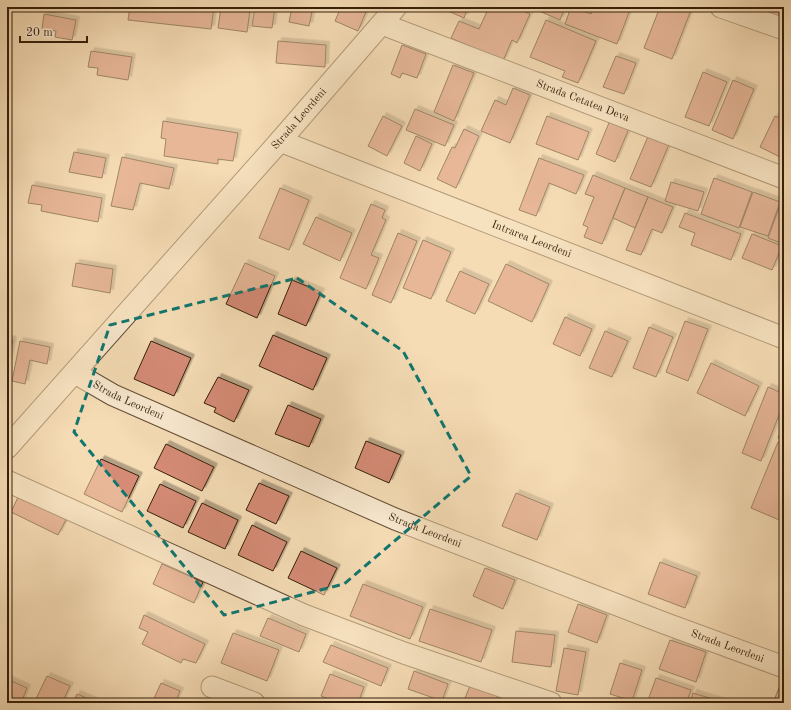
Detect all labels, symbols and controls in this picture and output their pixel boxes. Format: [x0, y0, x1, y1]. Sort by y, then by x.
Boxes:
scale bar [20, 18, 87, 44]
text: 20 m [26, 27, 53, 39]
street label: Strada Cetatea Deva [535, 78, 631, 124]
street label: Strada Leordeni [270, 86, 328, 152]
street label: Intrarea Leordeni [490, 219, 573, 260]
street label: Strada Leordeni [91, 379, 165, 422]
street label: Strada Leordeni [387, 511, 463, 550]
street label: Strada Leordeni [689, 628, 766, 665]

